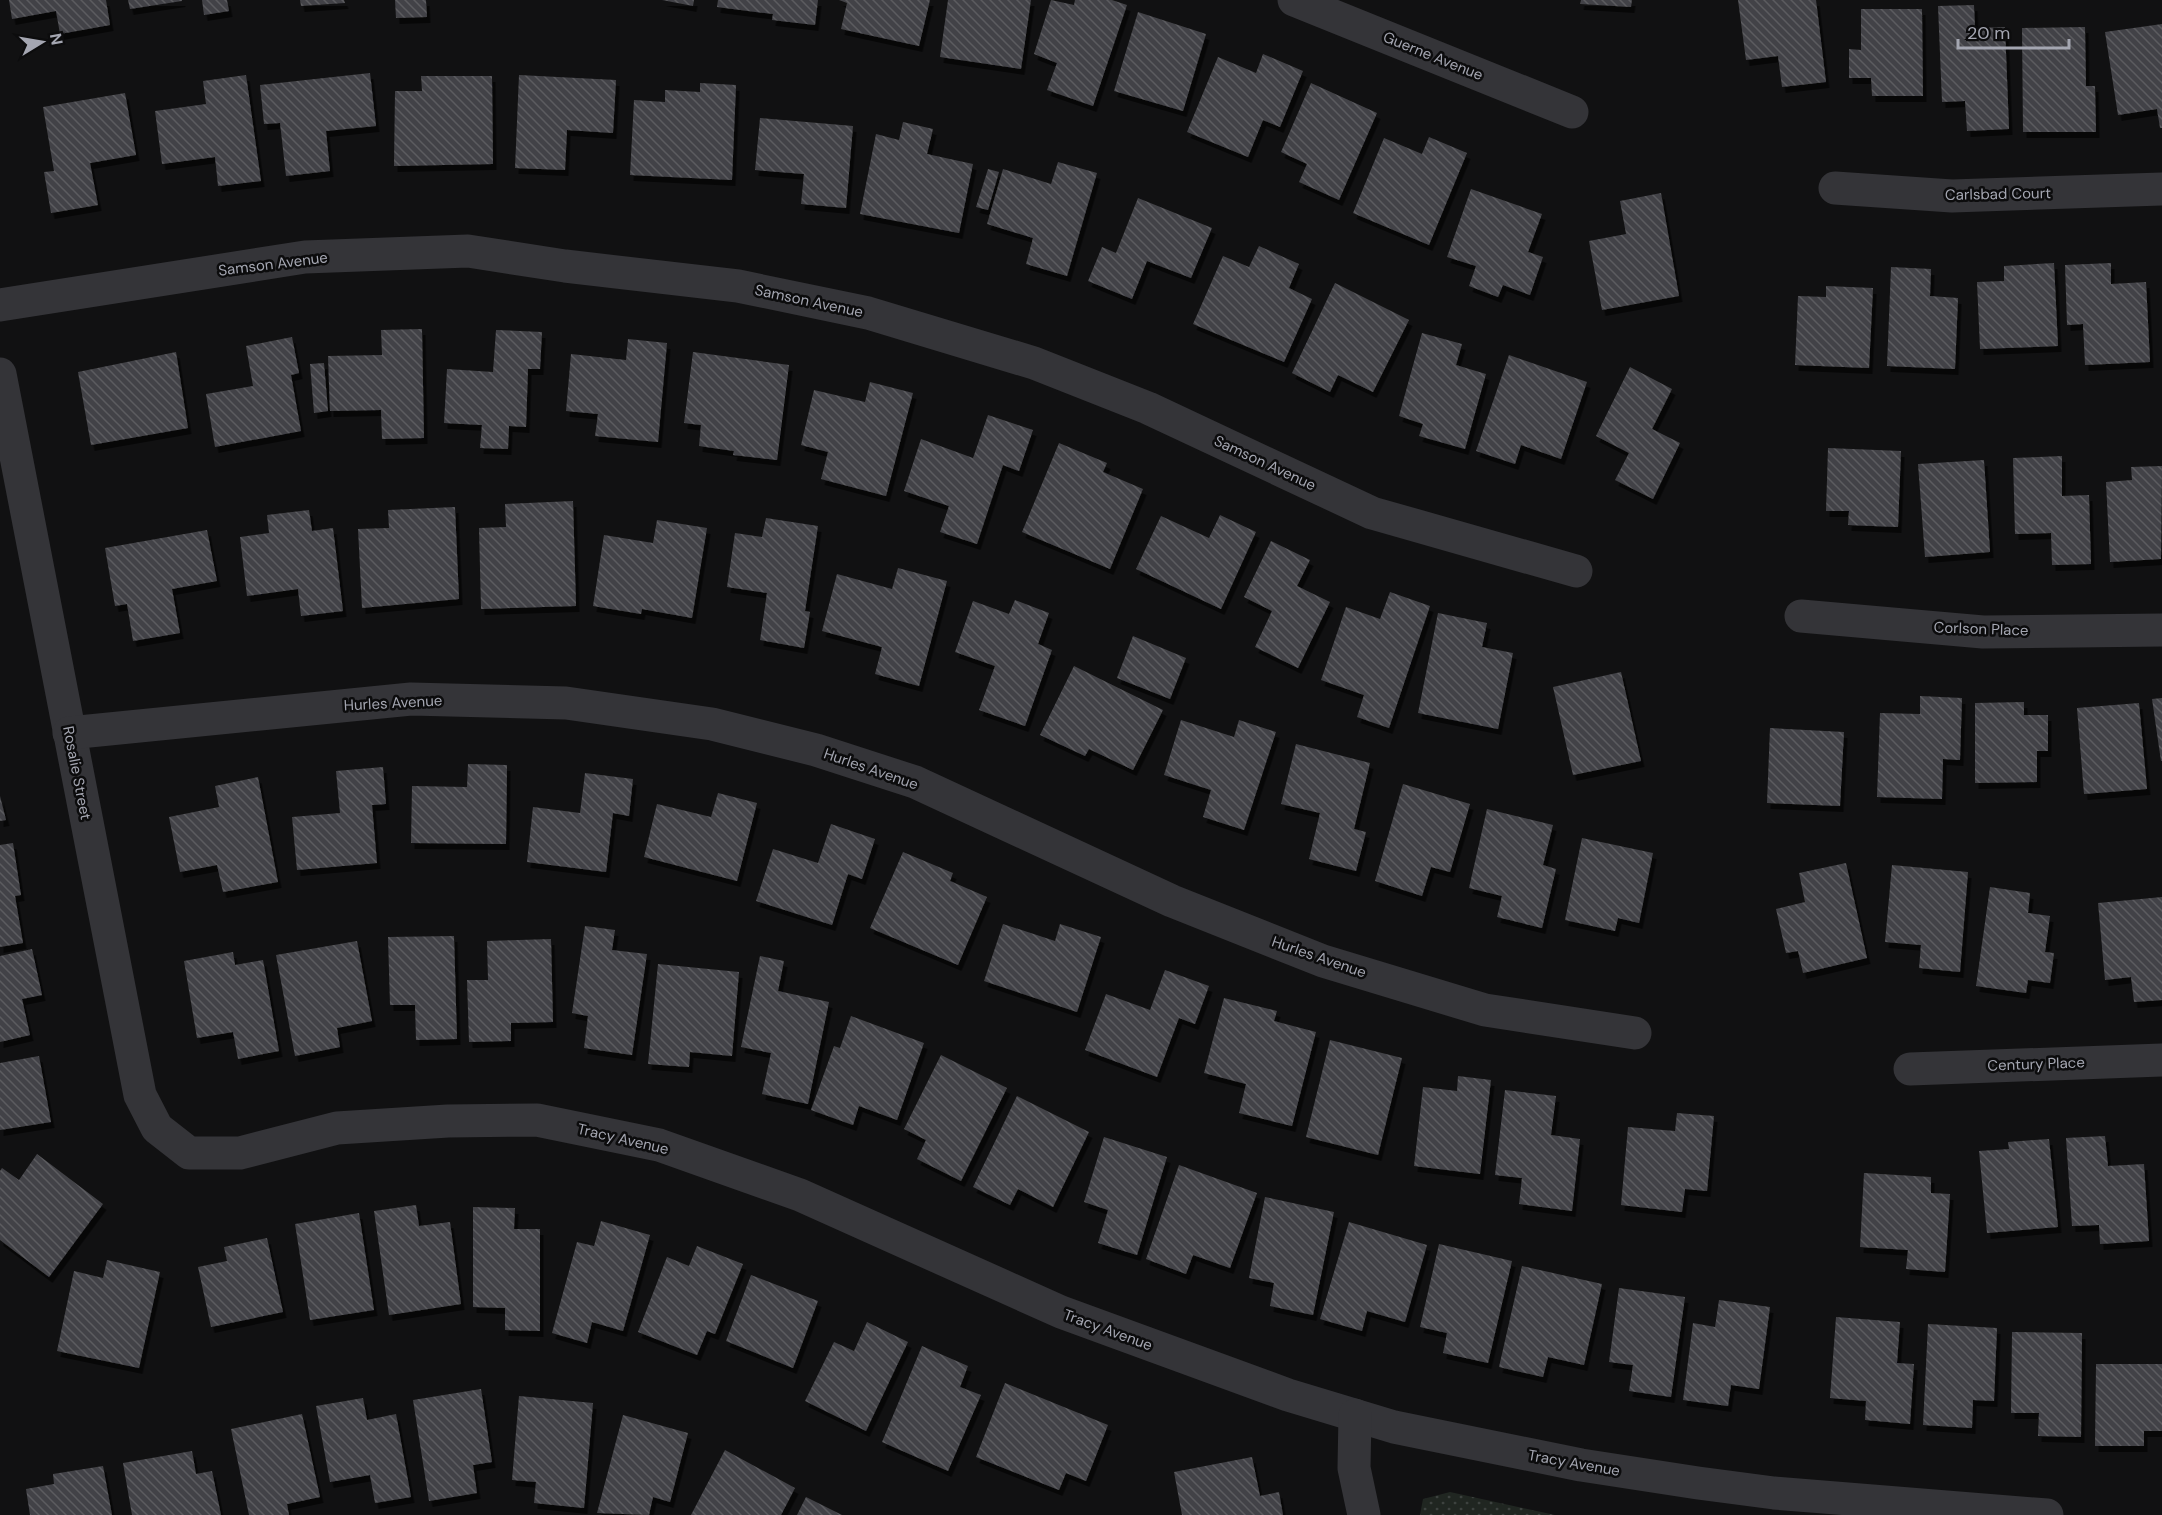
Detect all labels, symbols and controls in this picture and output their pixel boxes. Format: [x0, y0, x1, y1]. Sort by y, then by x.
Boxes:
north arrow [12, 12, 72, 72]
scale bar [1958, 12, 2069, 50]
text: 20 m [1967, 21, 2010, 45]
street label: Guerne Avenue [1380, 27, 1486, 85]
text: N [45, 32, 68, 47]
street label: Carlsbad Court [1945, 183, 2051, 205]
street label: Samson Avenue [217, 247, 329, 281]
street label: Samson Avenue [753, 280, 865, 322]
street label: Samson Avenue [1211, 431, 1319, 495]
street label: Corlson Place [1933, 617, 2029, 641]
street label: Hurles Avenue [343, 690, 443, 716]
street label: Rosalie Street [58, 724, 96, 822]
street label: Hurles Avenue [821, 743, 921, 795]
street label: Hurles Avenue [1269, 931, 1369, 983]
street label: Century Place [1987, 1052, 2085, 1076]
street label: Tracy Avenue [575, 1119, 671, 1159]
street label: Tracy Avenue [1061, 1305, 1155, 1355]
street label: Tracy Avenue [1526, 1445, 1622, 1481]

